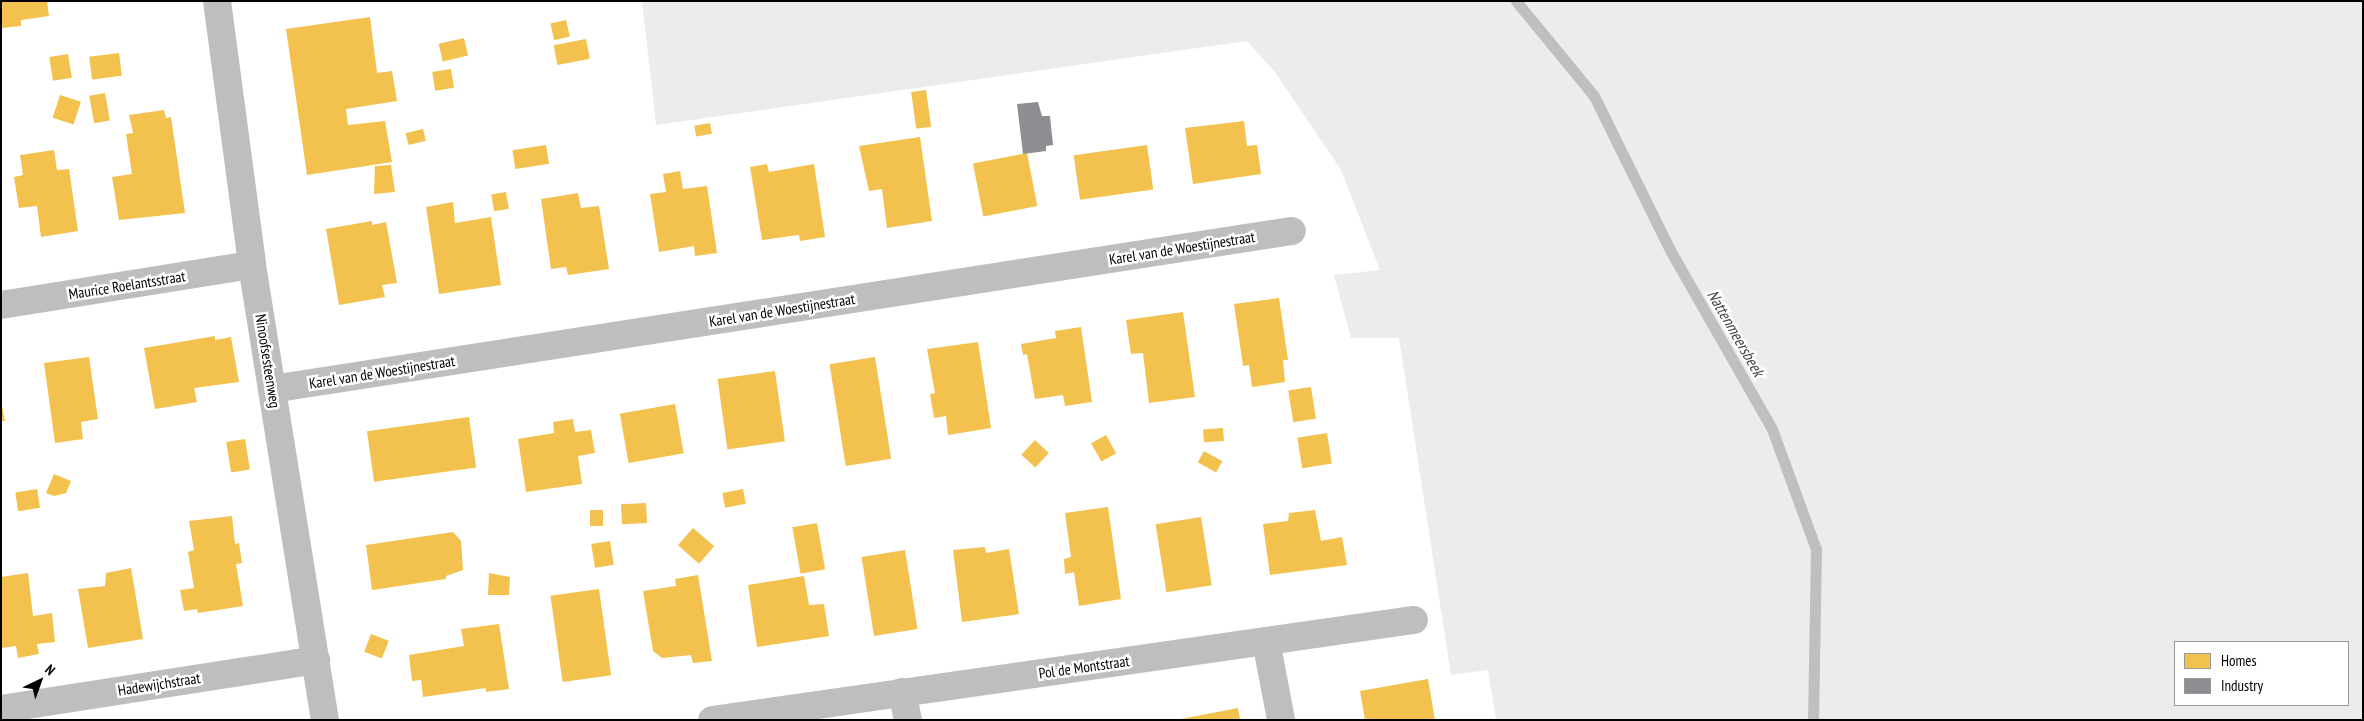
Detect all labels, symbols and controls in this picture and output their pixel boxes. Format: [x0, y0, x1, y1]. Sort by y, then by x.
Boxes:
street label: Karel van de Woestijnestraat [1108, 228, 1256, 268]
street label: Maurice Roelantsstraat [67, 267, 187, 303]
water label: Nattenmeersbeek [1703, 286, 1769, 380]
street label: Karel van de Woestijnestraat [708, 290, 856, 330]
street label: Ninoofsesteenweg [252, 313, 284, 409]
street label: Karel van de Woestijnestraat [308, 352, 456, 392]
legend [2174, 641, 2349, 706]
text: Homes [2221, 651, 2257, 670]
street label: Pol de Montstraat [1037, 652, 1131, 682]
north arrow [15, 656, 65, 706]
text: N [41, 661, 59, 679]
street label: Hadewijchstraat [116, 669, 202, 699]
text: Industry [2221, 676, 2263, 695]

